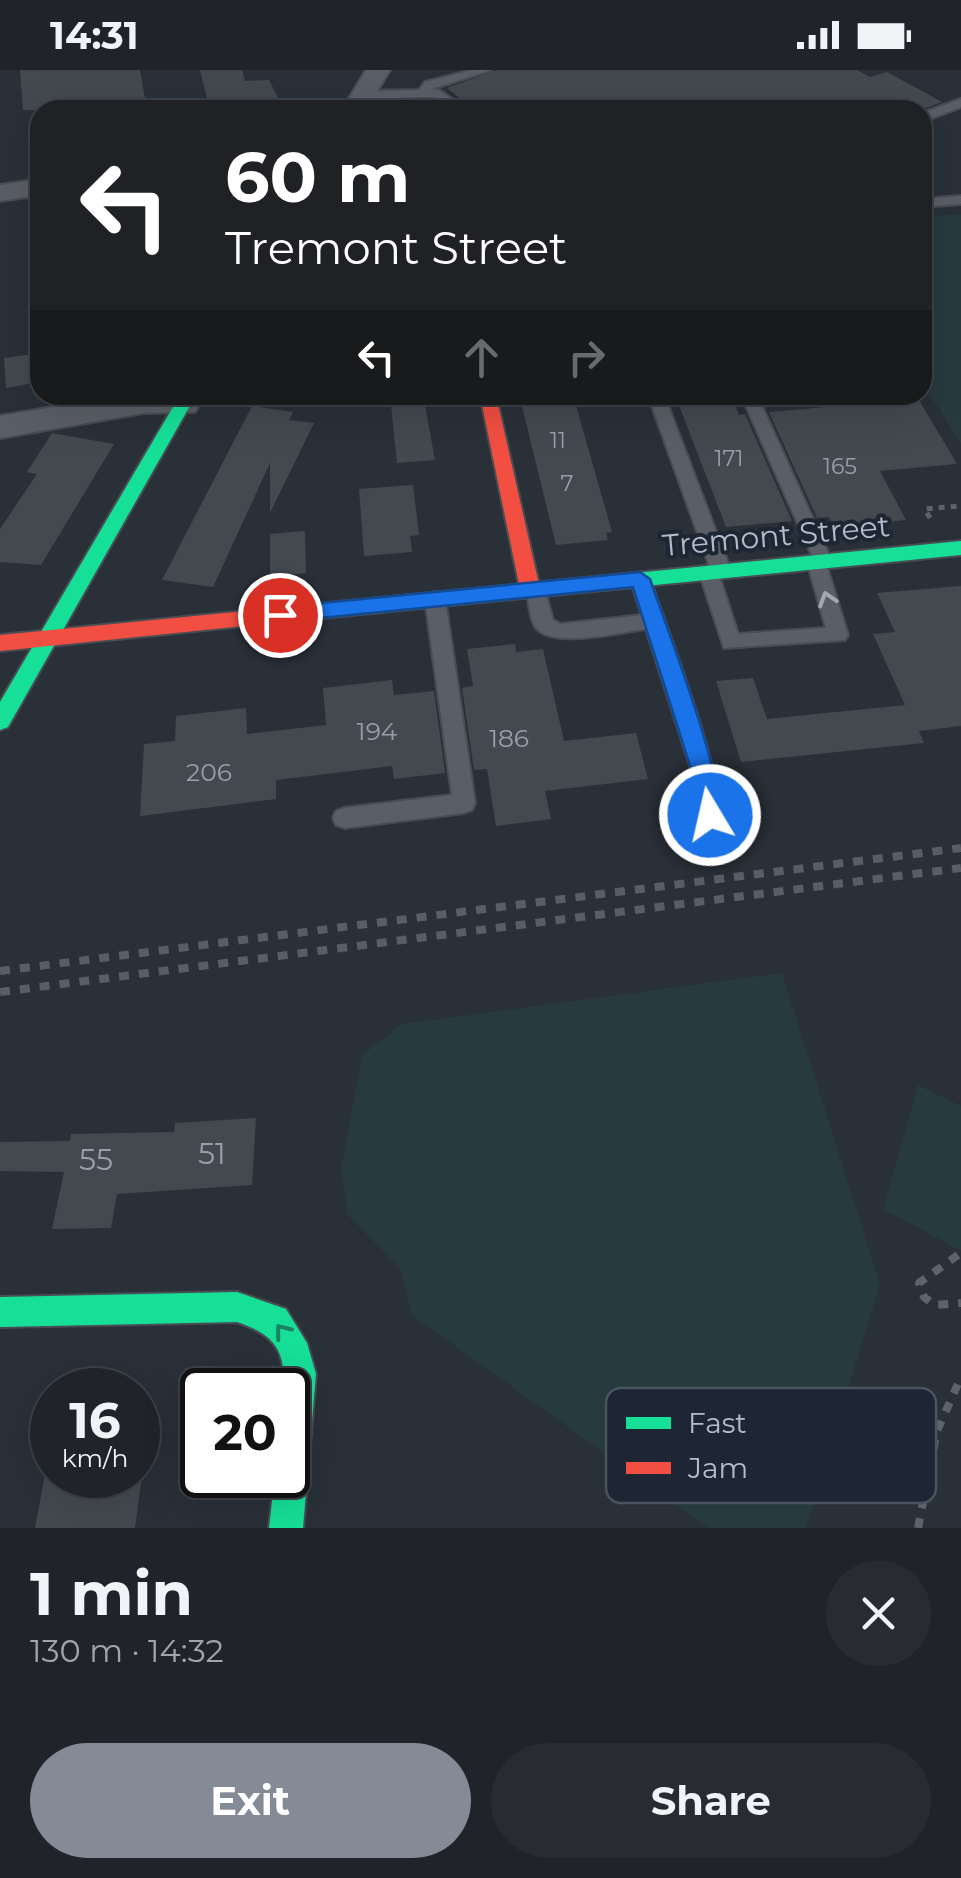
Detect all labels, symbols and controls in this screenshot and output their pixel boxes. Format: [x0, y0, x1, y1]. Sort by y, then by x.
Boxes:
text: 14:31 [50, 12, 139, 59]
text: 60 m [225, 134, 410, 220]
icon: left [60, 140, 190, 270]
text: Tremont Street [225, 220, 567, 275]
icon: left [349, 330, 404, 385]
icon: ahead [454, 330, 509, 385]
icon: right [559, 330, 614, 385]
house number: 11 [550, 427, 566, 454]
house number: 171 [714, 445, 744, 472]
house number: 165 [823, 453, 857, 480]
house number: 7 [561, 470, 574, 497]
street label: Tremont Street [661, 507, 891, 564]
pin [238, 573, 323, 658]
icon: arrive [253, 588, 308, 643]
one-way arrow [818, 591, 838, 608]
house number: 194 [357, 716, 398, 746]
house number: 186 [489, 723, 529, 753]
house number: 206 [186, 757, 232, 787]
position arrow [658, 763, 762, 867]
house number: 51 [198, 1135, 226, 1172]
house number: 55 [79, 1141, 113, 1178]
one-way arrow [276, 1325, 293, 1343]
speed limit sign: 20 [180, 1368, 310, 1498]
legend [606, 1388, 936, 1503]
text: 16 [69, 1390, 121, 1451]
text: Fast [688, 1406, 747, 1440]
text: km/h [62, 1443, 128, 1473]
text: Jam [687, 1451, 748, 1485]
text: 1 min [30, 1557, 193, 1630]
button: close [826, 1561, 931, 1666]
text: 130 m · 14:32 [30, 1631, 224, 1670]
button: Exit [30, 1743, 471, 1858]
button: Share [491, 1743, 931, 1858]

